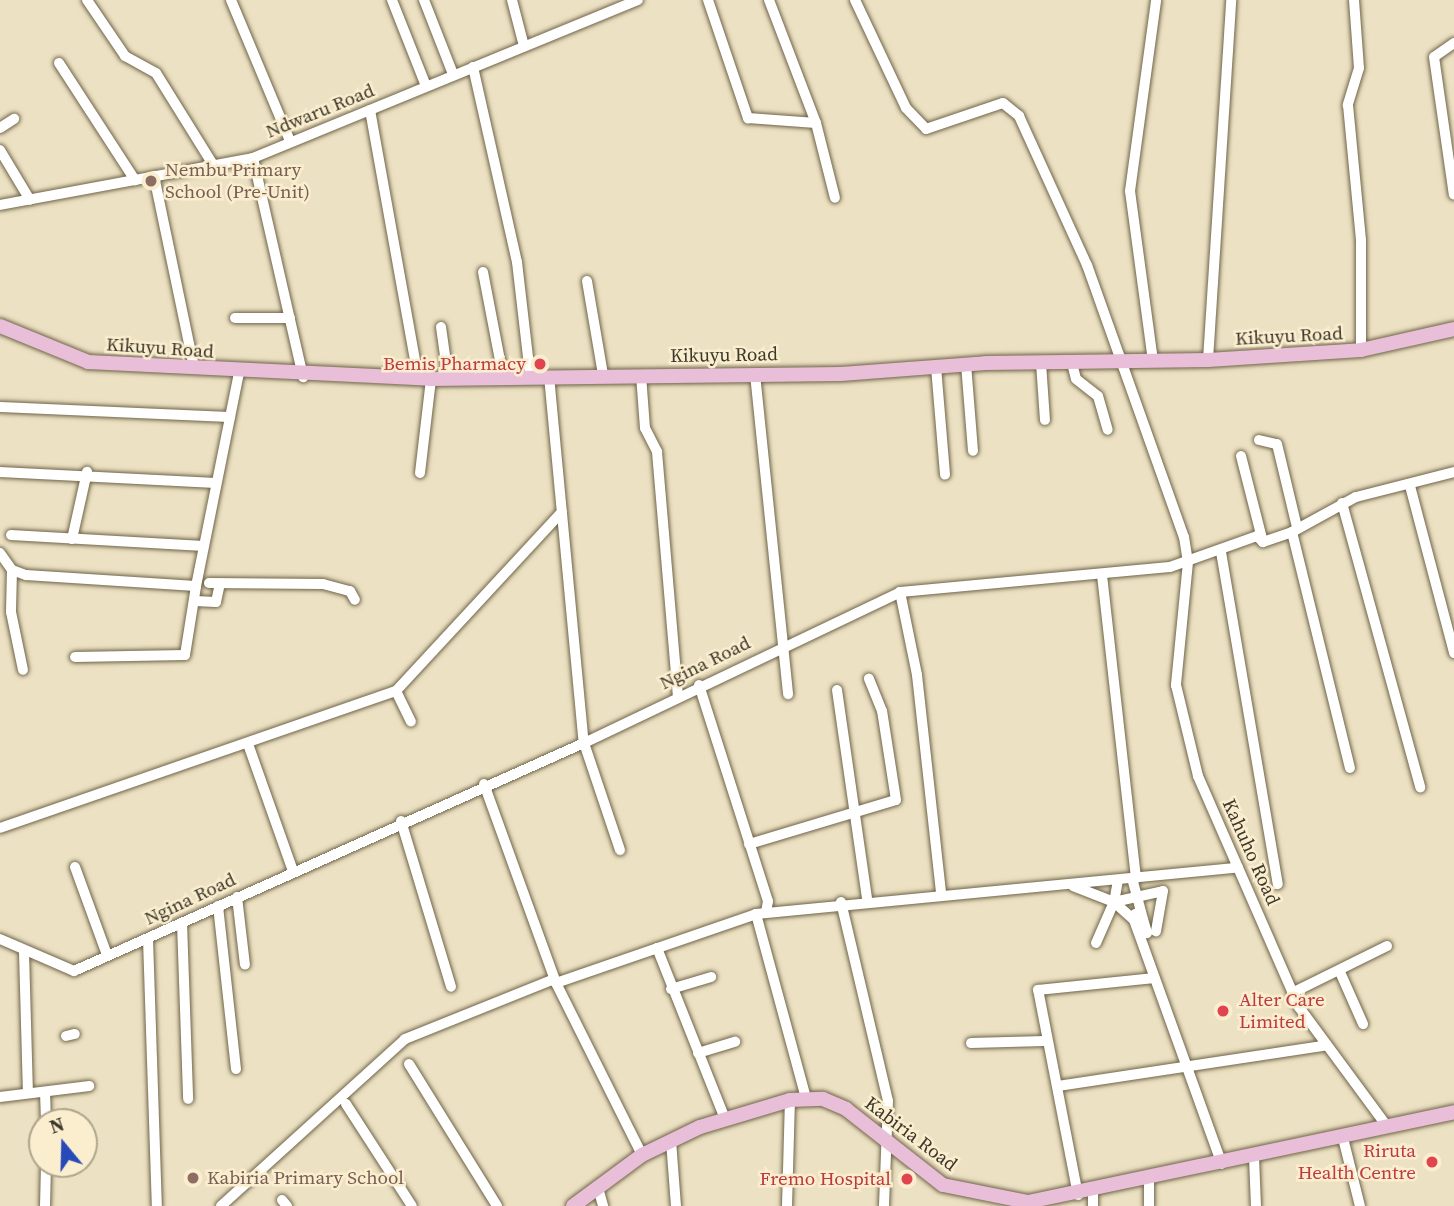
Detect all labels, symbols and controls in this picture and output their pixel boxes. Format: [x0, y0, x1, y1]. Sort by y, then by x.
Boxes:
street label: Ndwaru Road [263, 79, 377, 143]
place label: Nembu Primary School (Pre-Unit) [165, 159, 310, 203]
marker: Nembu Primary School (Pre-Unit) [143, 173, 159, 189]
street label: Kikuyu Road [1235, 322, 1343, 350]
street label: Kikuyu Road [105, 333, 215, 363]
street label: Kikuyu Road [670, 343, 778, 367]
place label: Bemis Pharmacy [383, 353, 526, 375]
marker: Bemis Pharmacy [532, 356, 548, 372]
street label: Ngina Road [656, 631, 754, 695]
street label: Kahuho Road [1217, 795, 1285, 909]
street label: Ngina Road [141, 868, 239, 930]
place label: Alter Care Limited [1239, 989, 1325, 1033]
marker: Alter Care Limited [1213, 1001, 1233, 1021]
street label: Kabiria Road [860, 1092, 962, 1176]
north arrow [28, 1108, 98, 1178]
text: N [46, 1110, 68, 1140]
place label: Riruta Health Centre [1298, 1140, 1416, 1184]
marker: Riruta Health Centre [1422, 1152, 1442, 1172]
place label: Kabiria Primary School [207, 1167, 404, 1189]
place label: Fremo Hospital [760, 1168, 891, 1190]
marker: Fremo Hospital [897, 1169, 917, 1189]
marker: Kabiria Primary School [185, 1170, 201, 1186]

